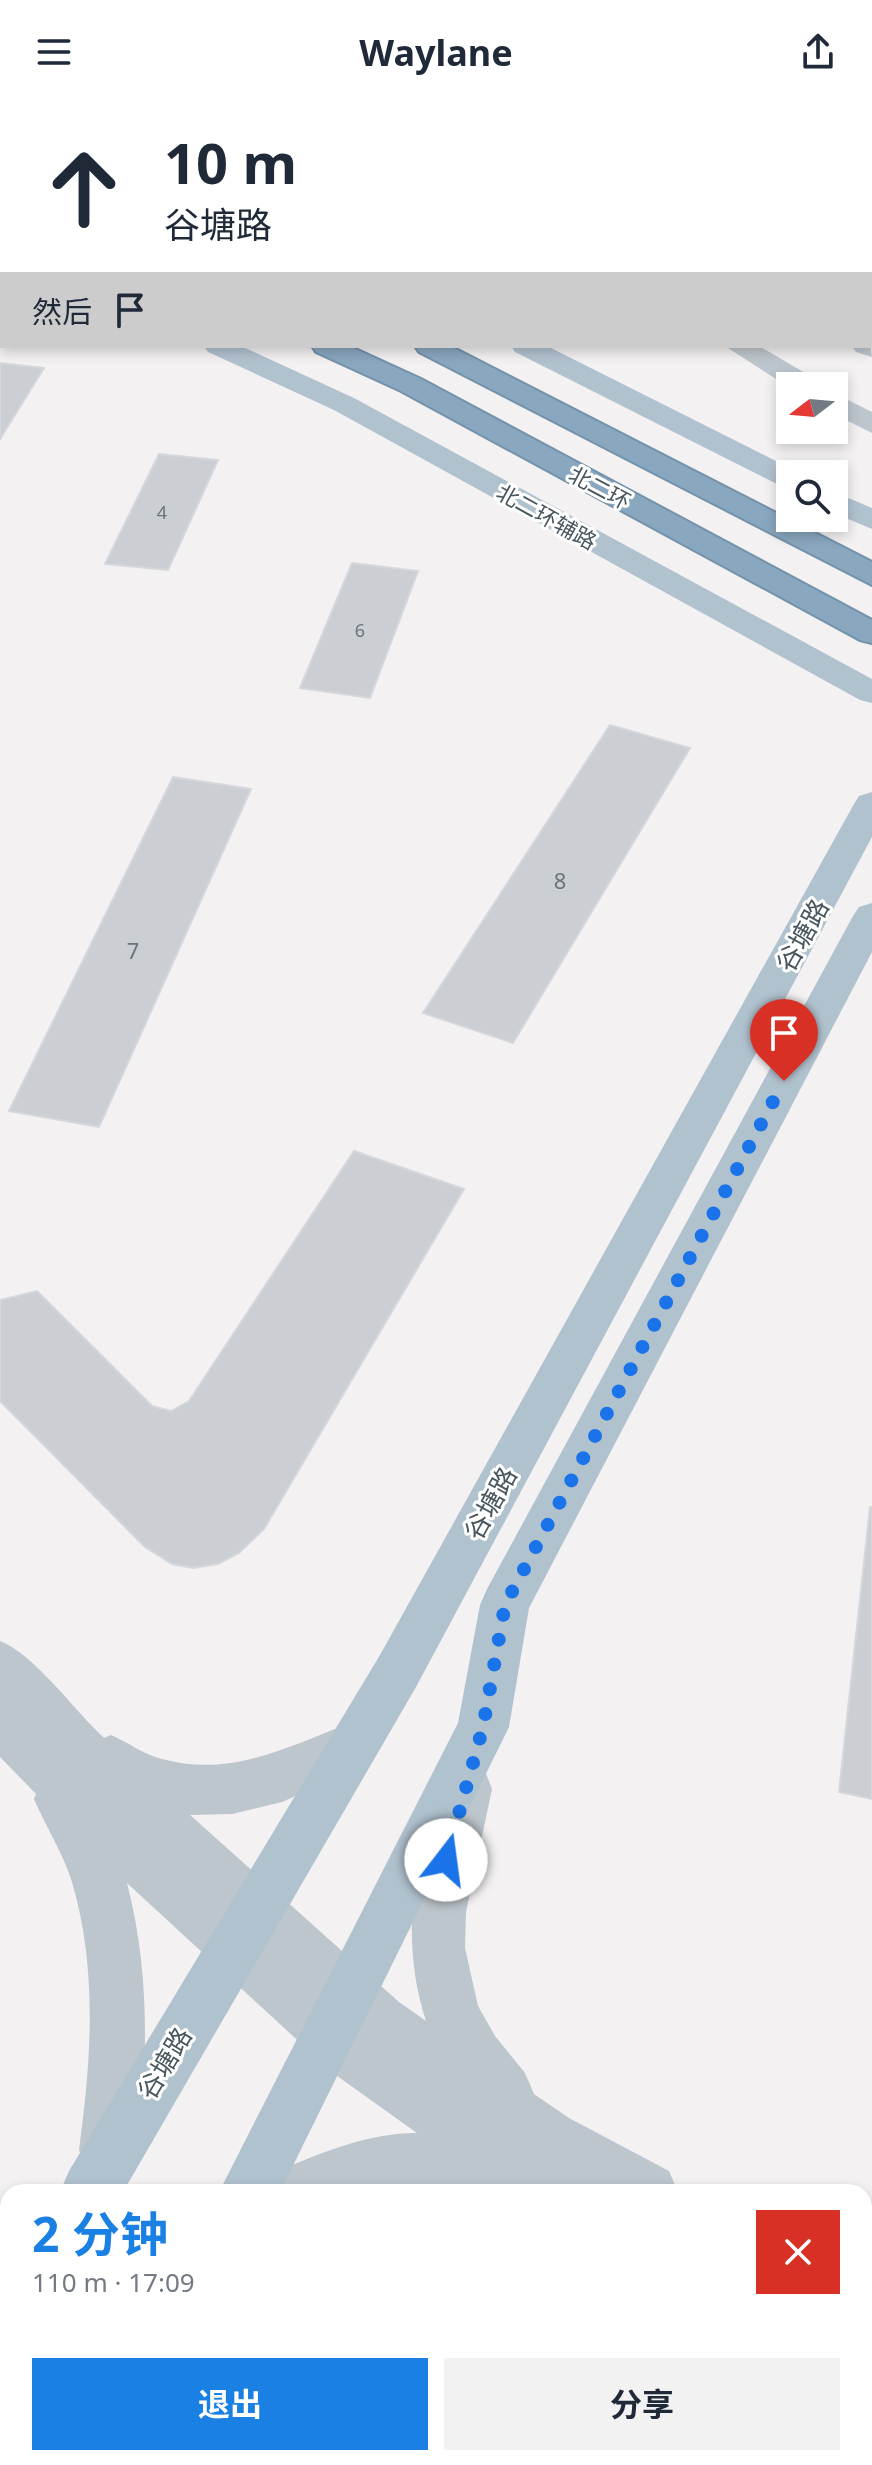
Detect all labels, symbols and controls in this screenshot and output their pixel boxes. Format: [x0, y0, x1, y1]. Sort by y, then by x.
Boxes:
text: Waylane [359, 28, 513, 77]
icon: menu [32, 30, 76, 74]
icon: share [796, 30, 840, 74]
text: 10 m [164, 124, 297, 200]
icon: ahead [32, 136, 136, 240]
text: 谷塘路 [164, 200, 272, 249]
icon: arrive [108, 288, 152, 332]
text: 然后 [32, 291, 92, 332]
north arrow [776, 372, 848, 444]
map controls [776, 372, 848, 532]
street label: 北二环 [564, 458, 636, 516]
button: search [776, 460, 848, 532]
street label: 北二环辅路 [492, 476, 602, 556]
house number: 4 [157, 500, 167, 524]
house number: 6 [355, 618, 365, 642]
house number: 8 [554, 865, 566, 895]
street label: 谷塘路 [767, 892, 837, 978]
house number: 7 [127, 935, 139, 965]
pin [750, 999, 818, 1081]
icon: arrive [762, 1011, 806, 1055]
street label: 谷塘路 [455, 1460, 525, 1546]
position arrow [404, 1818, 488, 1902]
street label: 谷塘路 [128, 2020, 200, 2106]
text: 2 分钟 [32, 2201, 168, 2266]
button: close [756, 2210, 840, 2294]
text: 110 m · 17:09 [32, 2264, 195, 2300]
button: 退出 [32, 2358, 428, 2450]
button: 分享 [444, 2358, 840, 2450]

